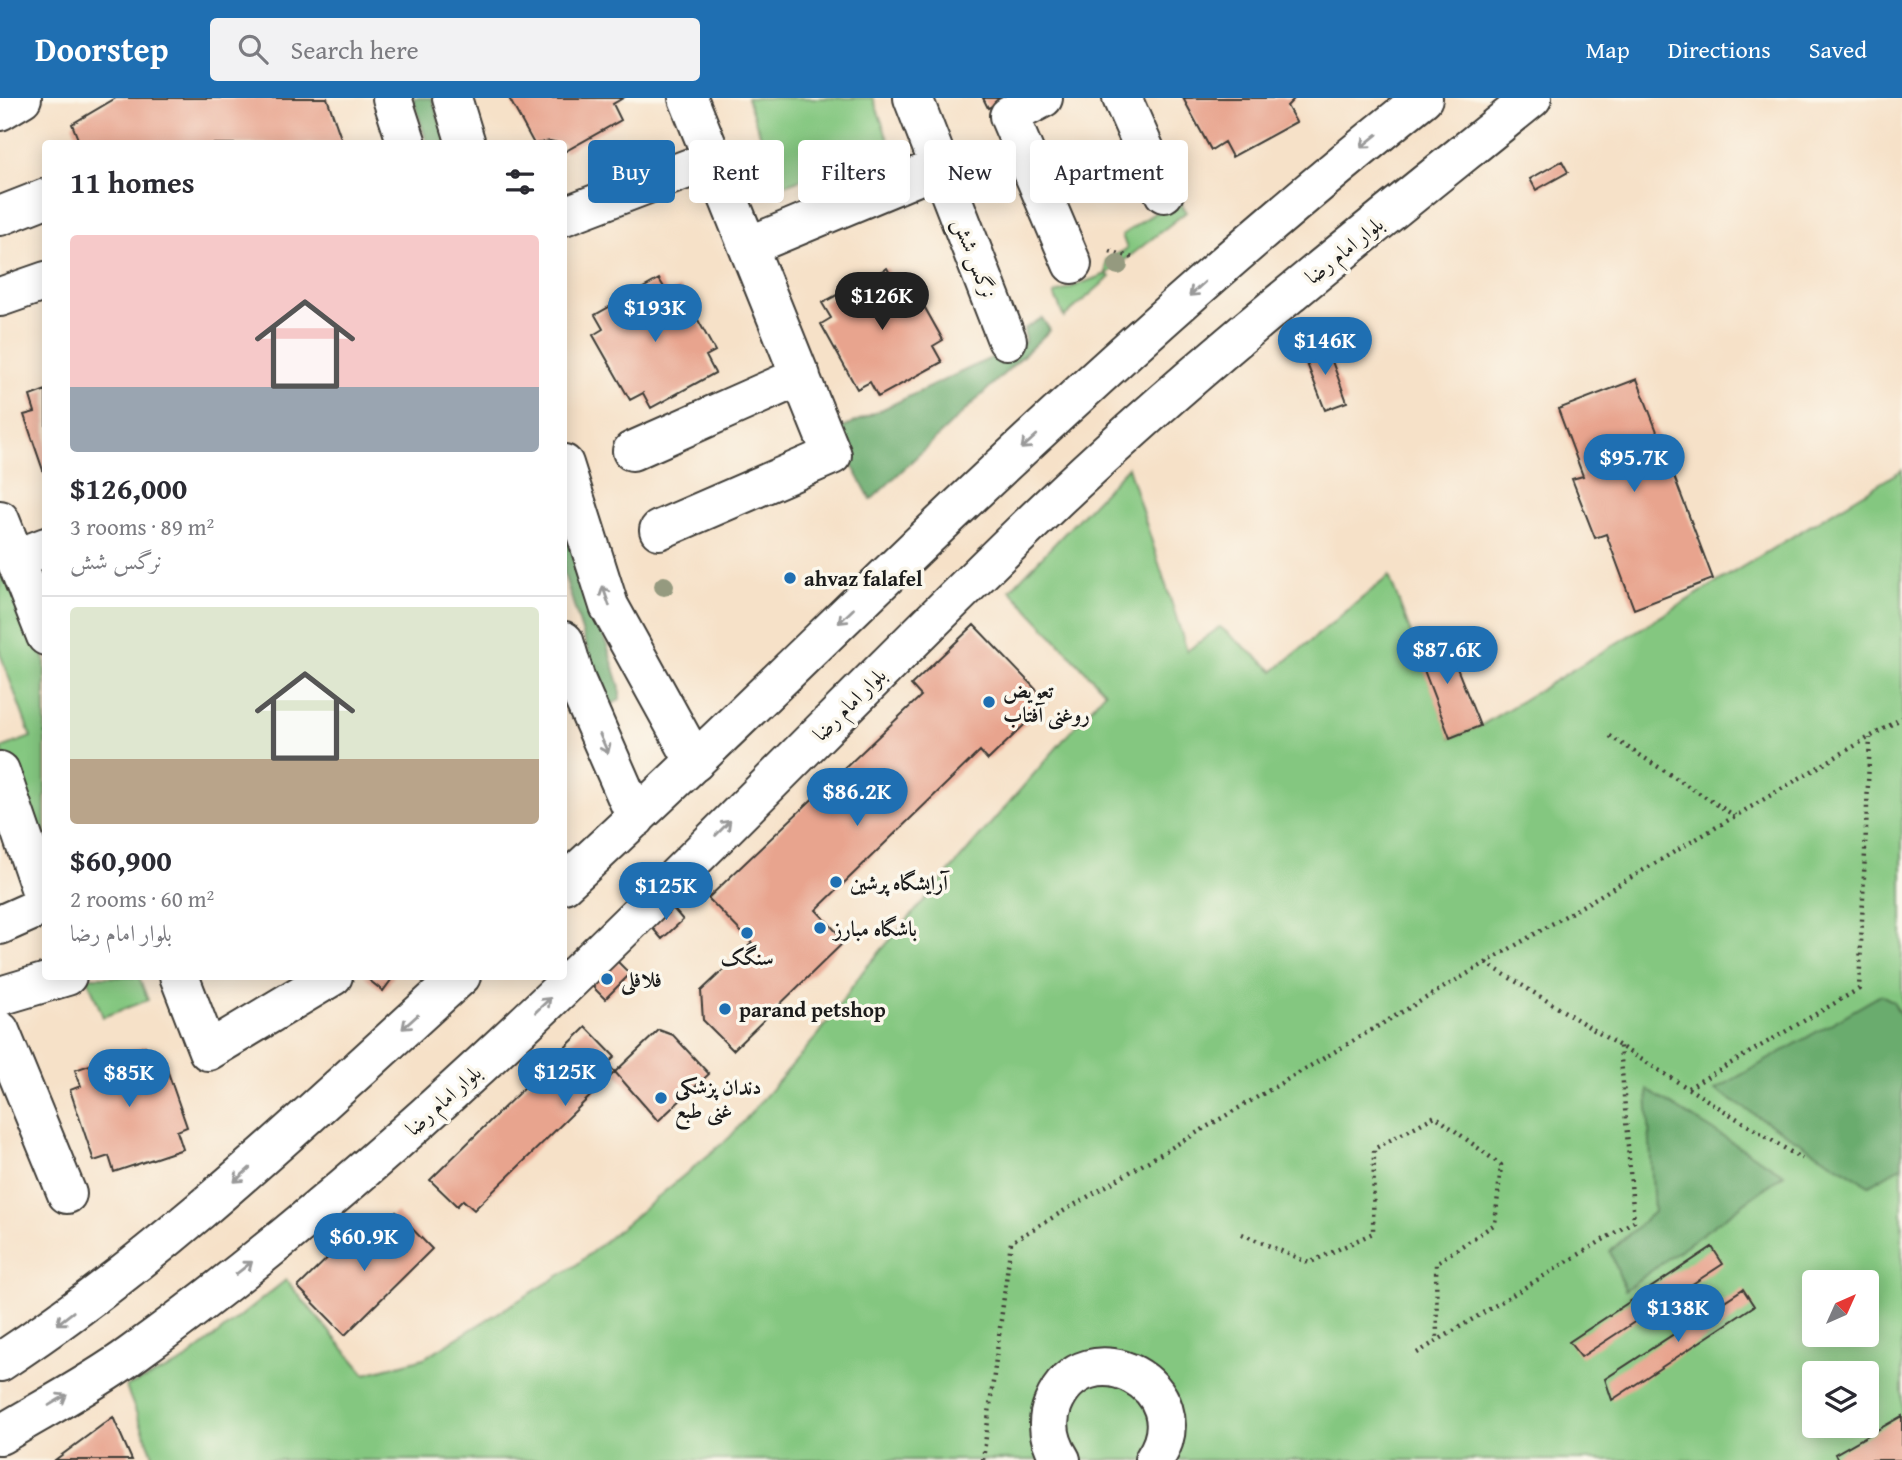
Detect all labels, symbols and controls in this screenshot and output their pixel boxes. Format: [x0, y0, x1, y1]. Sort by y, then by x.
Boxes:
search box [210, 18, 700, 81]
text: Doorstep [35, 25, 168, 73]
icon: search [234, 30, 272, 68]
text: Search here [290, 30, 419, 69]
text: Map [1586, 32, 1630, 67]
text: Directions [1668, 32, 1771, 67]
text: Saved [1809, 32, 1867, 67]
one-way arrow [1361, 133, 1379, 148]
chip: Buy [588, 140, 675, 203]
chip: Rent [689, 140, 784, 203]
chip: Filters [798, 140, 910, 203]
chip: New [924, 140, 1016, 203]
chip: Apartment [1030, 140, 1188, 203]
text: 11 homes [70, 160, 195, 204]
icon: filters [501, 163, 539, 201]
street label: بلوار امام رضا [1298, 209, 1392, 294]
street label: نرگس شش [945, 213, 1005, 303]
pin: $126K [833, 272, 931, 332]
text: $126K [851, 278, 913, 311]
icon: home [242, 281, 368, 407]
one-way arrow [1188, 281, 1206, 297]
pin: $193K [606, 285, 704, 344]
text: $193K [624, 290, 686, 323]
pin: $146K [1276, 317, 1374, 377]
text: $146K [1294, 323, 1356, 356]
one-way arrow [1020, 434, 1038, 450]
pin: $95.7K [1577, 434, 1691, 494]
text: $95.7K [1600, 440, 1668, 473]
text: $126,000 [70, 466, 187, 510]
text: 3 rooms · 89 m² [70, 510, 214, 543]
text: نرگس شش [70, 544, 162, 577]
place label: ahvaz falafel [804, 563, 923, 594]
marker: ahvaz falafel [782, 570, 798, 586]
one-way arrow [599, 585, 611, 607]
one-way arrow [838, 607, 855, 624]
pin: $87.6K [1390, 626, 1504, 686]
text: $87.6K [1413, 632, 1481, 665]
icon: home [242, 653, 368, 779]
street label: بلوار امام رضا [805, 660, 895, 750]
place label: تعویض روغنی آفتاب [1003, 675, 1090, 730]
marker: تعویض روغنی آفتاب [981, 694, 997, 710]
one-way arrow [598, 732, 611, 754]
pin: $86.2K [800, 768, 914, 828]
text: $86.2K [823, 774, 891, 807]
one-way arrow [714, 820, 731, 837]
text: $60,900 [70, 838, 172, 882]
pin: $125K [617, 862, 715, 922]
place label: آرایشگاه پرشین [850, 867, 950, 898]
text: $125K [635, 868, 697, 901]
marker: آرایشگاه پرشین [828, 874, 844, 890]
text: 2 rooms · 60 m² [70, 882, 214, 915]
place label: باشگاه مبارز [832, 913, 917, 944]
text: بلوار امام رضا [70, 916, 172, 949]
marker: باشگاه مبارز [812, 920, 828, 936]
marker: سنگک [739, 925, 755, 941]
place label: سنگک [720, 942, 774, 973]
place label: فلافلی [620, 964, 662, 996]
marker: فلافلی [599, 971, 615, 987]
place label: parand petshop [739, 994, 886, 1025]
one-way arrow [534, 997, 551, 1014]
marker: parand petshop [717, 1001, 733, 1017]
one-way arrow [402, 1014, 419, 1031]
pin: $125K [516, 1048, 614, 1108]
pin: $85K [88, 1049, 170, 1109]
text: $125K [534, 1054, 596, 1087]
text: $85K [104, 1055, 154, 1088]
street label: بلوار امام رضا [398, 1057, 490, 1145]
place label: دندان پزشکی غنی طبع [675, 1071, 762, 1130]
marker: دندان پزشکی غنی طبع [653, 1090, 669, 1106]
one-way arrow [233, 1167, 251, 1183]
pin: $60.9K [307, 1214, 421, 1273]
text: $60.9K [330, 1219, 398, 1252]
one-way arrow [234, 1261, 252, 1276]
north arrow [1802, 1270, 1880, 1348]
map controls [1802, 1270, 1879, 1438]
pin: $138K [1629, 1284, 1727, 1344]
text: $138K [1647, 1290, 1709, 1323]
one-way arrow [56, 1311, 75, 1326]
button: layers [1802, 1361, 1879, 1438]
one-way arrow [48, 1392, 68, 1406]

